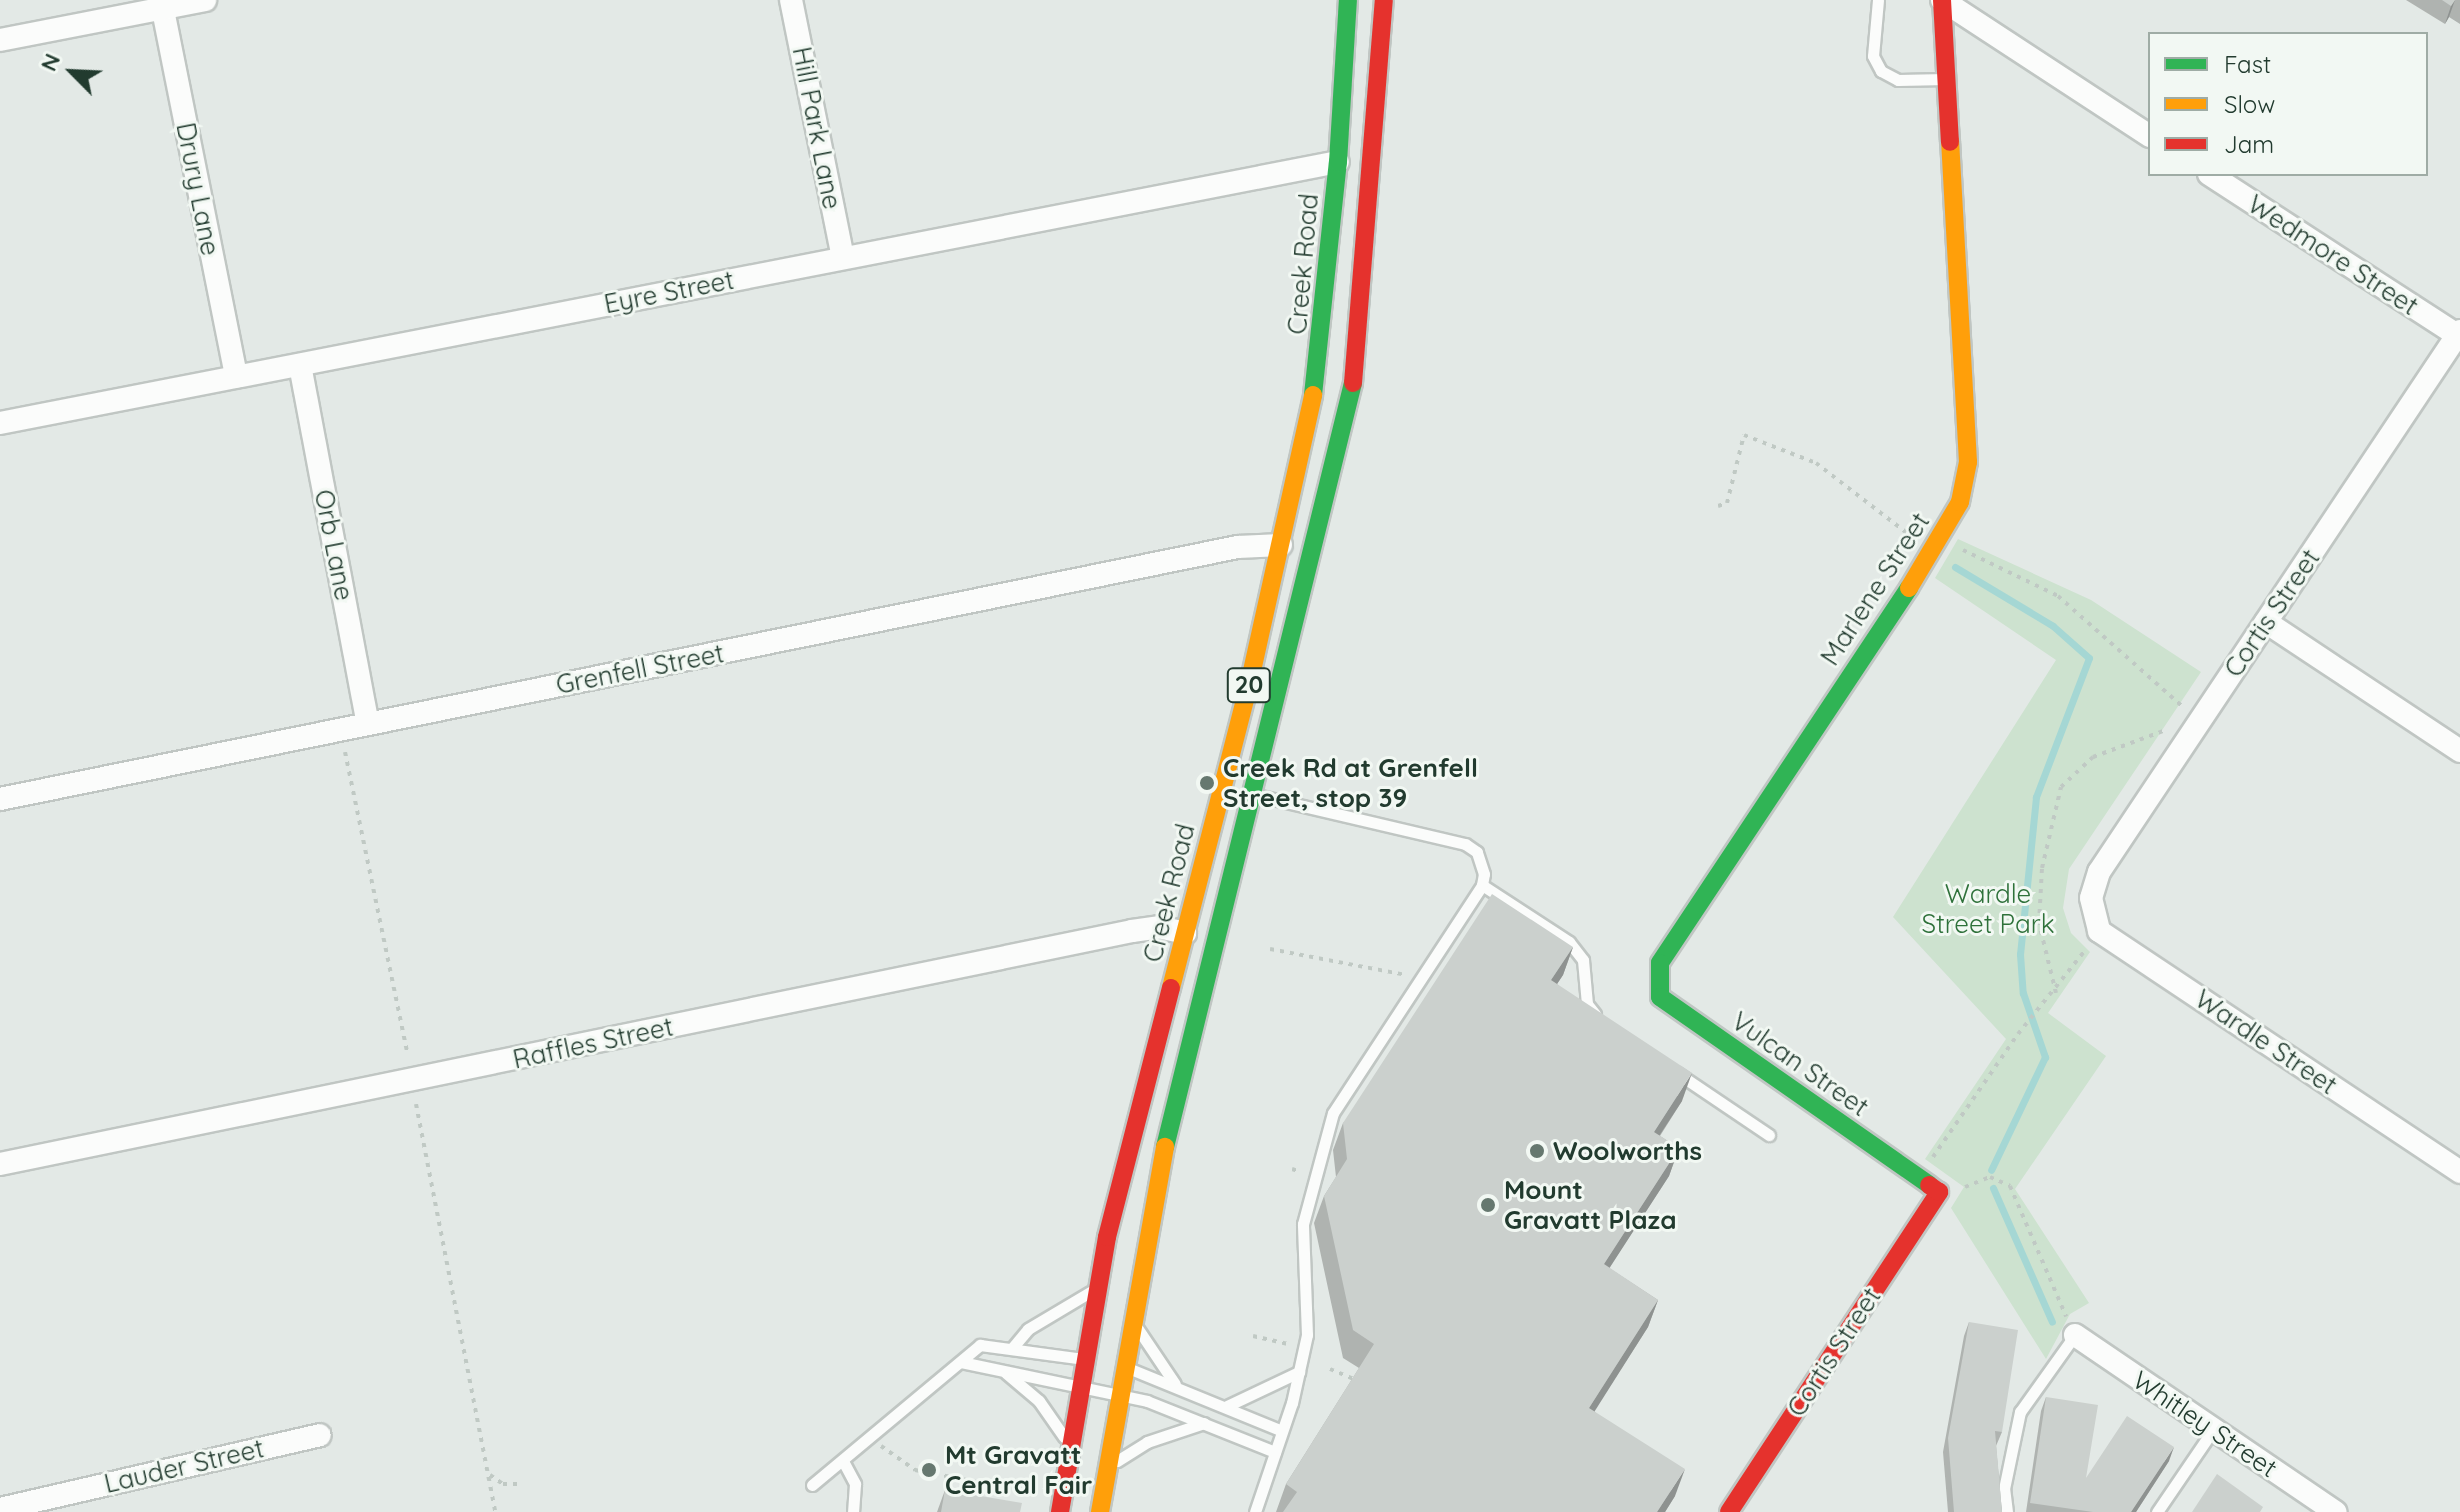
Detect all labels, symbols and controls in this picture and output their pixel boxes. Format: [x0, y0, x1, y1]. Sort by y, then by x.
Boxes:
north arrow [32, 32, 112, 112]
legend [2148, 32, 2428, 176]
street label: Hill Park Lane [786, 44, 848, 212]
text: N [34, 49, 66, 75]
text: Fast [2224, 49, 2271, 79]
text: Slow [2224, 89, 2275, 119]
street label: Drury Lane [170, 120, 226, 258]
text: Jam [2224, 129, 2274, 159]
street label: Wedmore Street [2242, 188, 2424, 322]
street label: Creek Road [1281, 192, 1325, 336]
street label: Eyre Street [601, 264, 737, 320]
street label: Orb Lane [308, 487, 360, 603]
street label: Marlene Street [1814, 507, 1936, 671]
street label: Cortis Street [2218, 543, 2326, 683]
street label: Grenfell Street [553, 637, 727, 701]
road number: 20 [1225, 665, 1273, 705]
place label: Creek Rd at Grenfell Street, stop 39 [1223, 752, 1478, 814]
marker: Creek Rd at Grenfell Street, stop 39 [1198, 774, 1216, 792]
street label: Creek Road [1137, 821, 1201, 965]
park label: Wardle Street Park [1921, 878, 2055, 940]
street label: Wardle Street [2189, 983, 2343, 1101]
street label: Vulcan Street [1726, 1005, 1874, 1123]
street label: Raffles Street [510, 1011, 676, 1075]
place label: Woolworths [1553, 1135, 1702, 1167]
marker: Woolworths [1528, 1142, 1546, 1160]
place label: Mount Gravatt Plaza [1504, 1174, 1676, 1236]
marker: Mount Gravatt Plaza [1479, 1196, 1497, 1214]
street label: Cortis Street [1781, 1282, 1887, 1422]
street label: Whitley Street [2127, 1364, 2283, 1484]
street label: Lauder Street [101, 1432, 267, 1500]
place label: Mt Gravatt Central Fair [945, 1439, 1092, 1500]
marker: Mt Gravatt Central Fair [920, 1461, 938, 1479]

